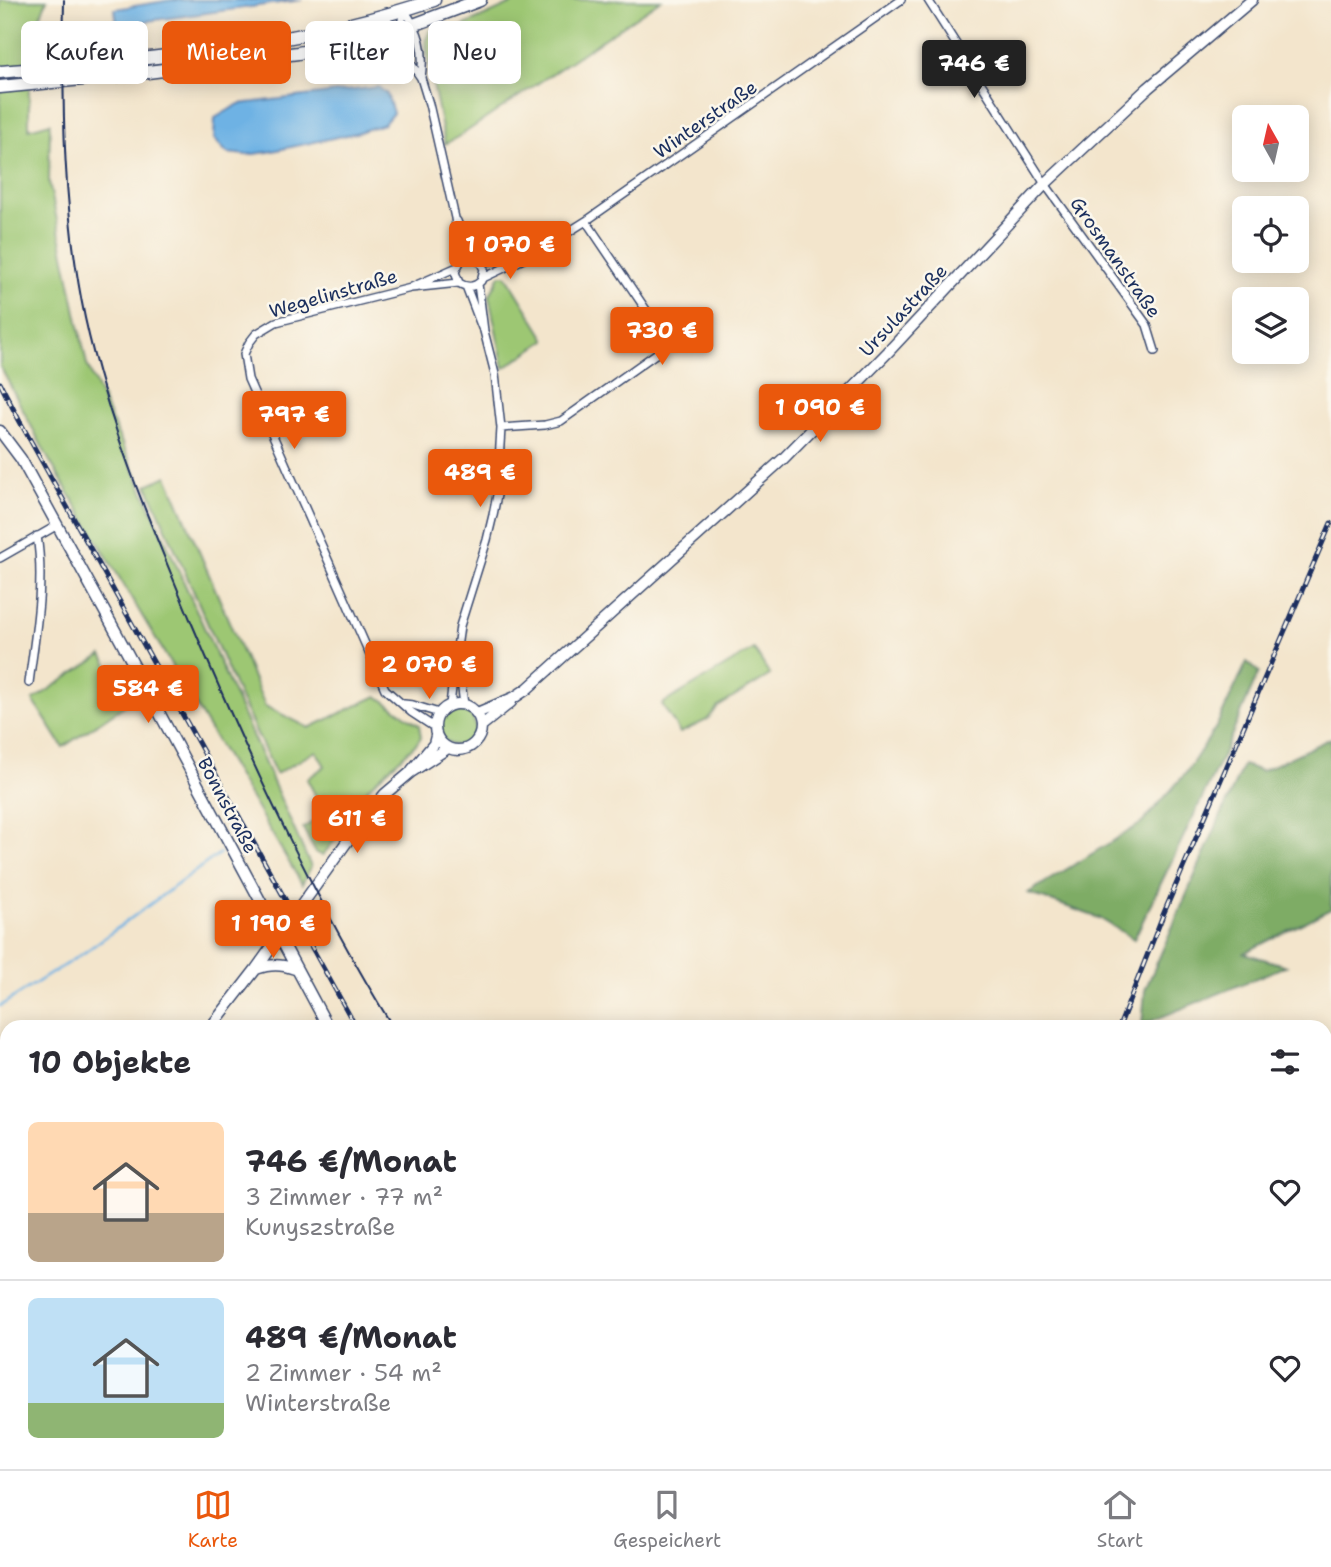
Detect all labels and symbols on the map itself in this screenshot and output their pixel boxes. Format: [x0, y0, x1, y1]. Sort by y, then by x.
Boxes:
pin: 746 € [925, 41, 1023, 100]
street label: Winterstraße [649, 74, 762, 164]
north arrow [1232, 105, 1309, 182]
street label: Grosmanstraße [1065, 192, 1167, 323]
pin: 1 070 € [445, 222, 575, 281]
street label: Ursulastraße [854, 259, 953, 362]
street label: Wegelinstraße [266, 263, 400, 324]
pin: 730 € [613, 308, 711, 367]
pin: 1 090 € [755, 384, 885, 444]
pin: 797 € [245, 392, 343, 451]
pin: 489 € [431, 449, 529, 509]
pin: 2 070 € [364, 642, 494, 701]
pin: 584 € [99, 666, 197, 725]
street label: Bonnstraße [192, 753, 263, 858]
pin: 611 € [308, 796, 406, 855]
pin: 1 190 € [208, 900, 338, 960]

